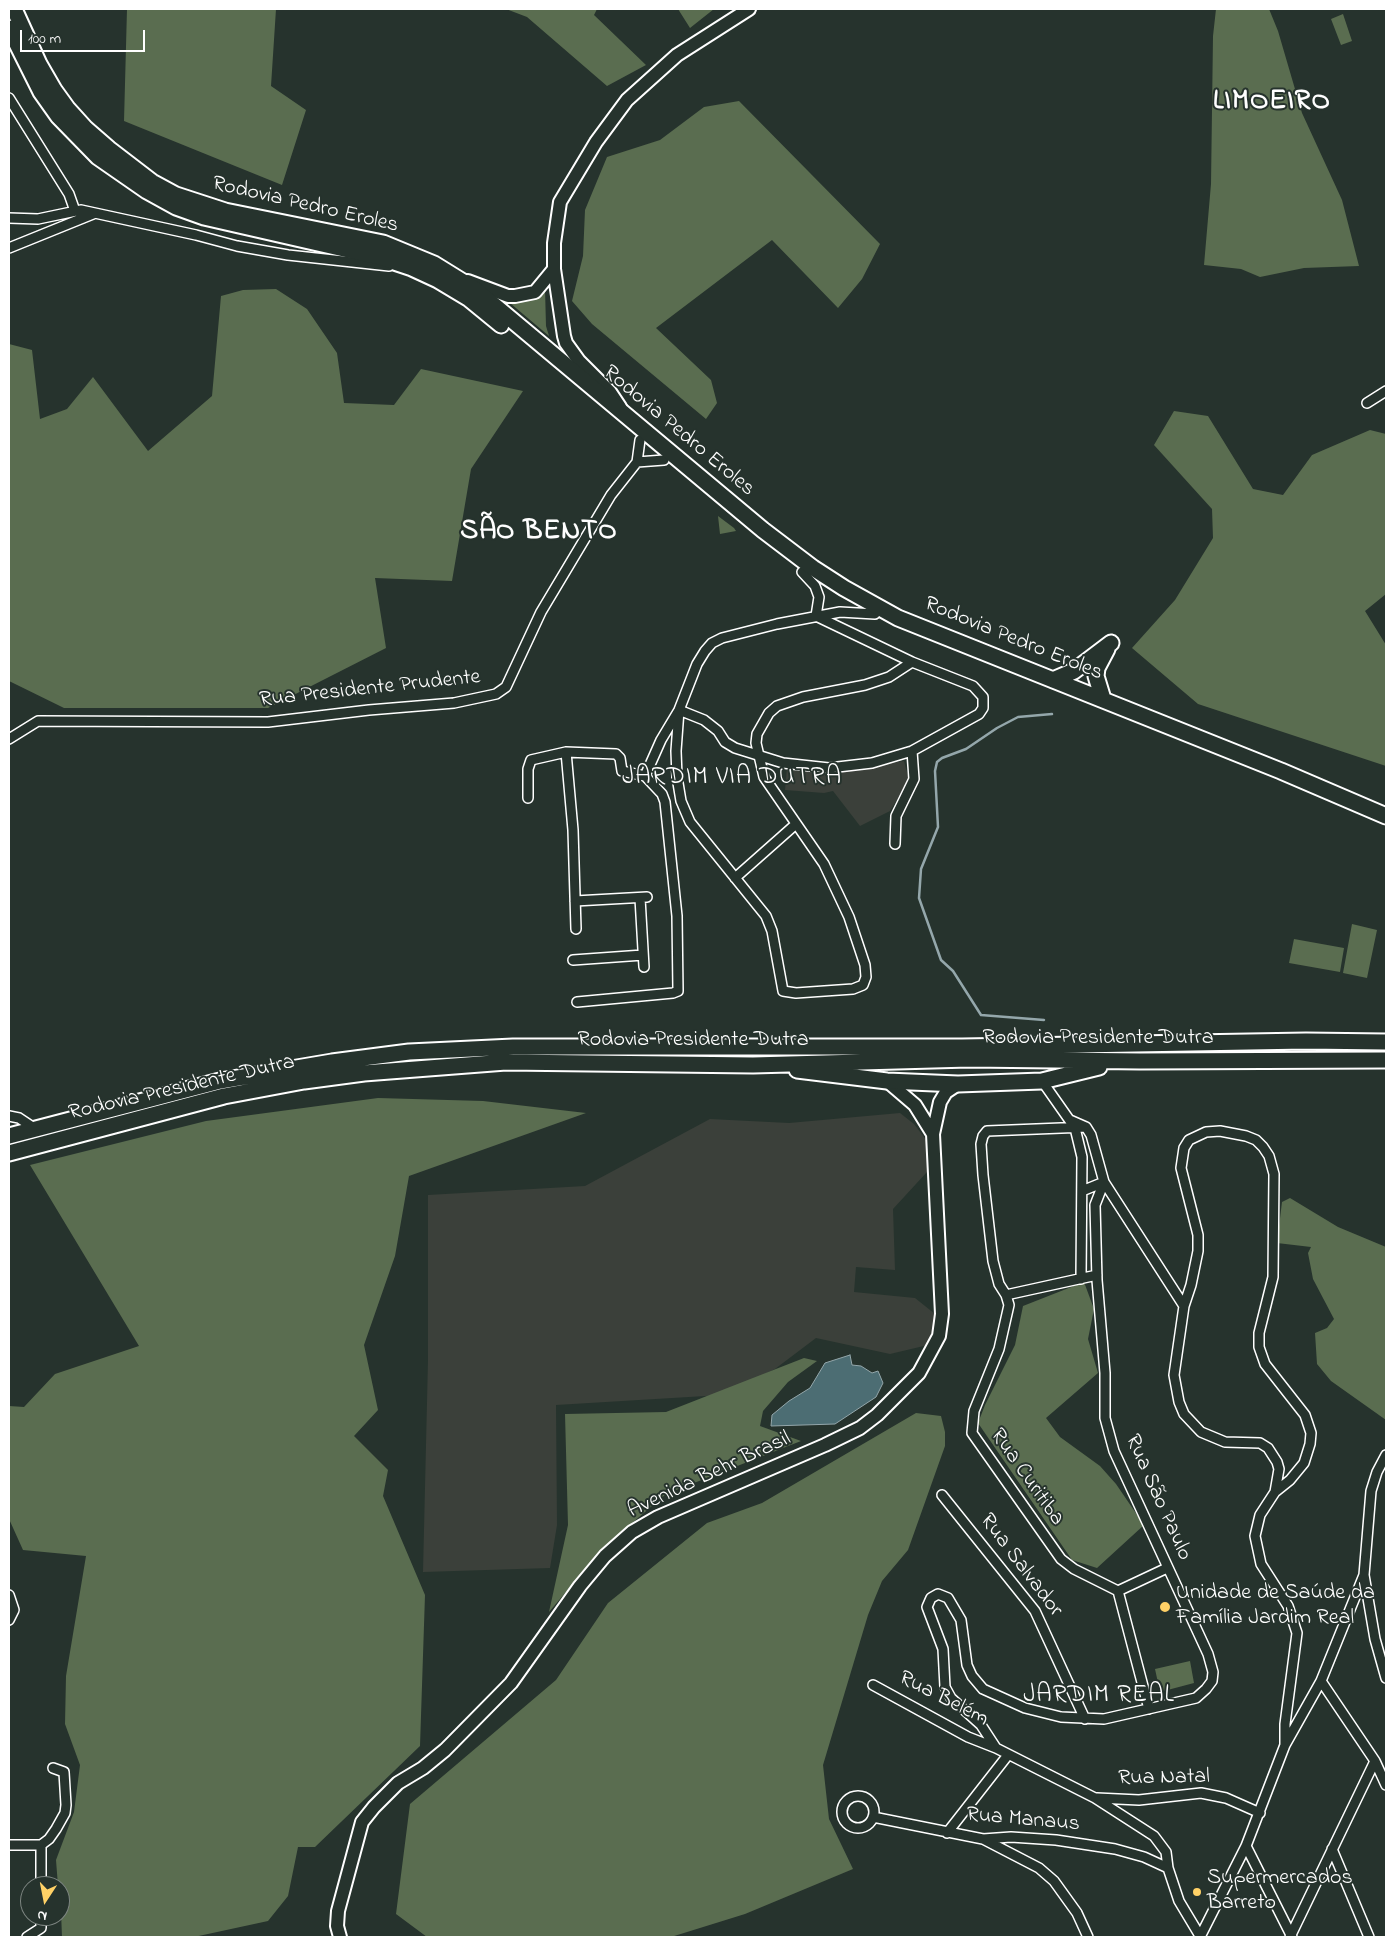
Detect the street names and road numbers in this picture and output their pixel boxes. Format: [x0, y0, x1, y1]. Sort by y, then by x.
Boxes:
street label: Rodovia Pedro Eroles [209, 172, 401, 240]
street label: Rodovia Pedro Eroles [597, 361, 759, 503]
street label: Rodovia Pedro Eroles [920, 592, 1106, 688]
street label: Rua Presidente Prudente [258, 665, 482, 715]
street label: Rodovia Presidente Dutra [982, 1026, 1214, 1052]
street label: Rodovia Presidente Dutra [577, 1028, 809, 1054]
street label: Rodovia Presidente Dutra [66, 1050, 298, 1128]
street label: Rua Curitiba [983, 1424, 1069, 1532]
street label: Avenida Behr Brasil [624, 1427, 796, 1525]
street label: Rua São Paulo [1117, 1431, 1197, 1565]
street label: Rua Salvador [973, 1509, 1067, 1623]
street label: Rua Belém [894, 1666, 992, 1734]
street label: Rua Natal [1118, 1765, 1210, 1793]
street label: Rua Manaus [965, 1803, 1081, 1839]

